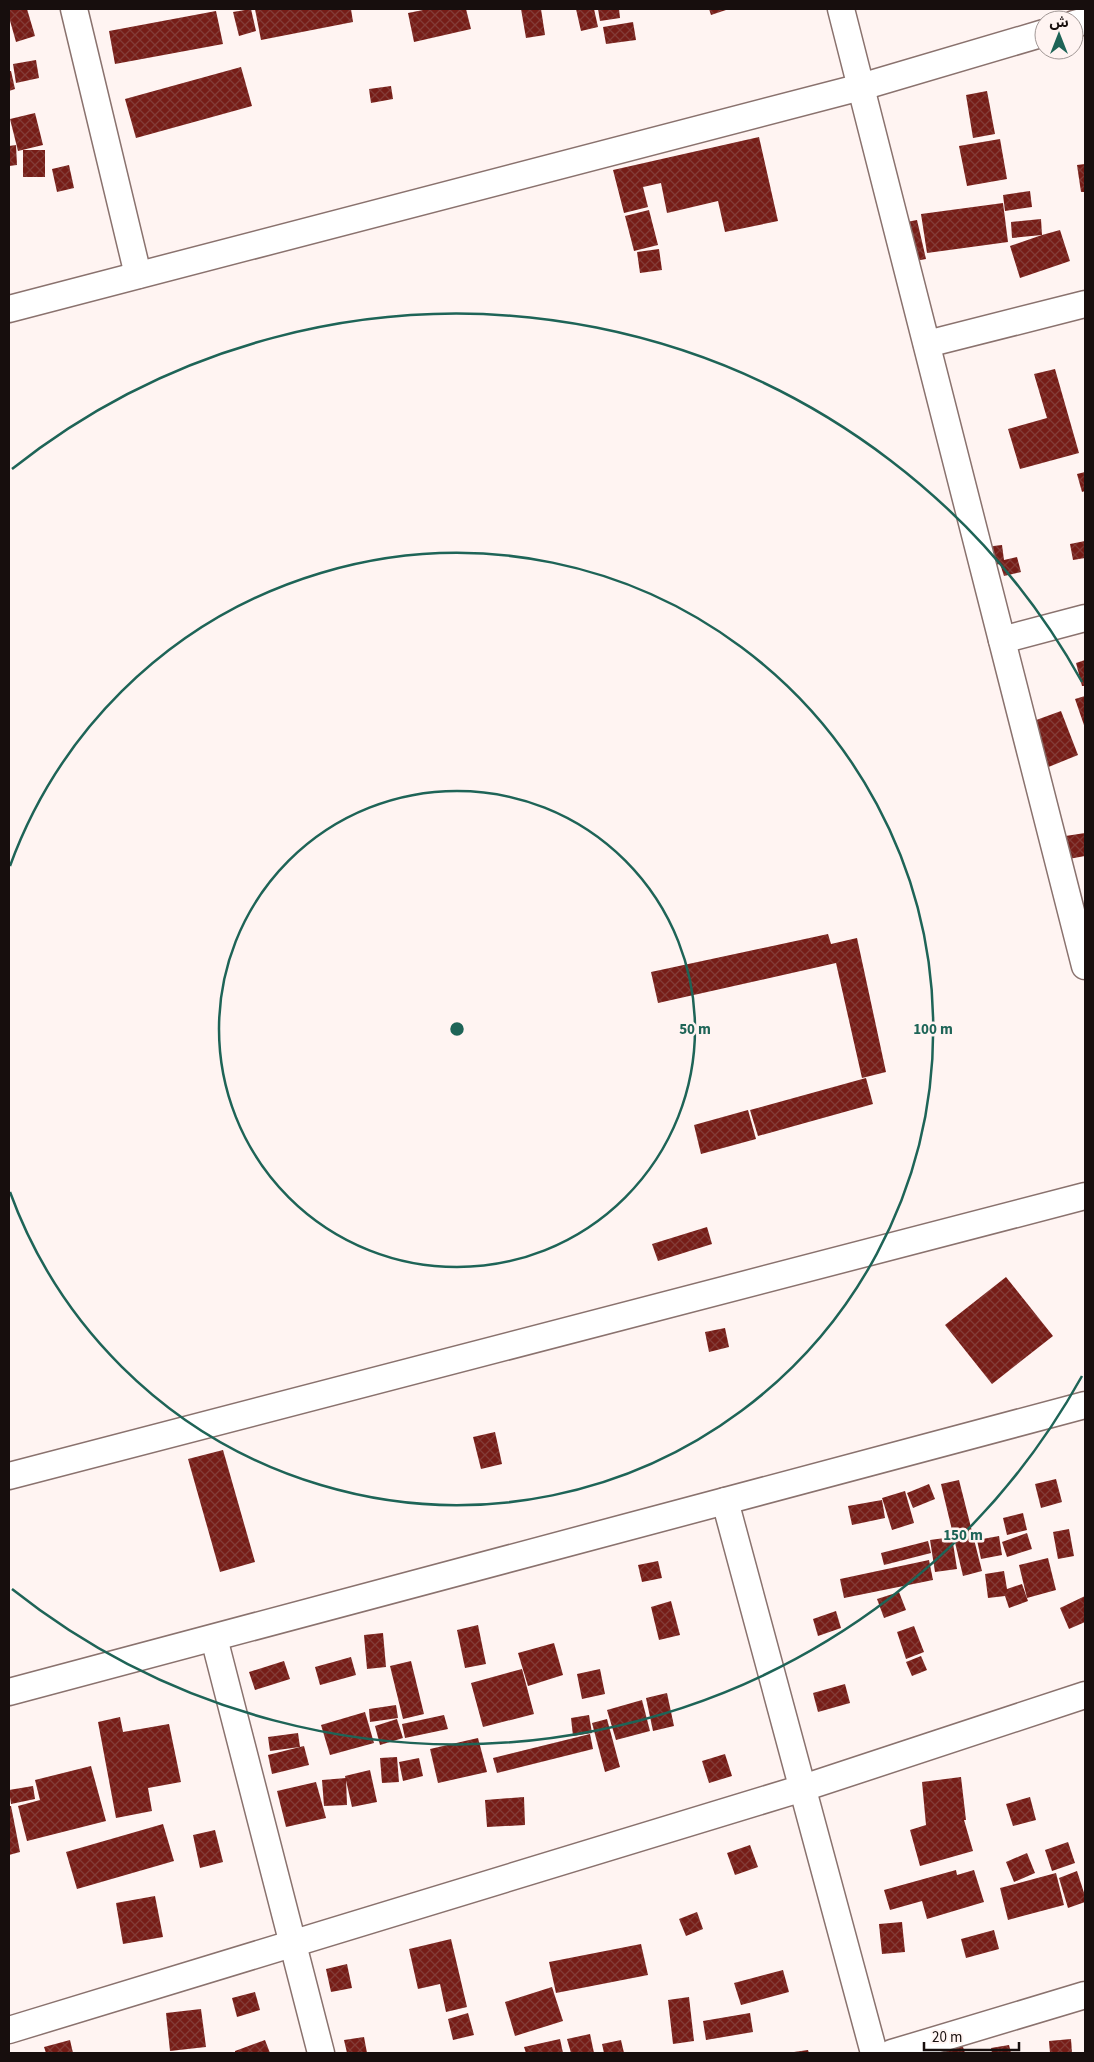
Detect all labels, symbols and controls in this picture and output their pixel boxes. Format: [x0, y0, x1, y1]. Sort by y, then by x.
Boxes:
north arrow [1034, 10, 1084, 60]
text: ش [1049, 13, 1069, 33]
text: 50 m [679, 1019, 711, 1040]
text: 100 m [913, 1019, 953, 1040]
centre of rings [448, 1020, 466, 1038]
text: 150 m [943, 1525, 983, 1546]
scale bar [924, 2020, 1019, 2052]
text: 20 m [932, 2027, 962, 2048]

